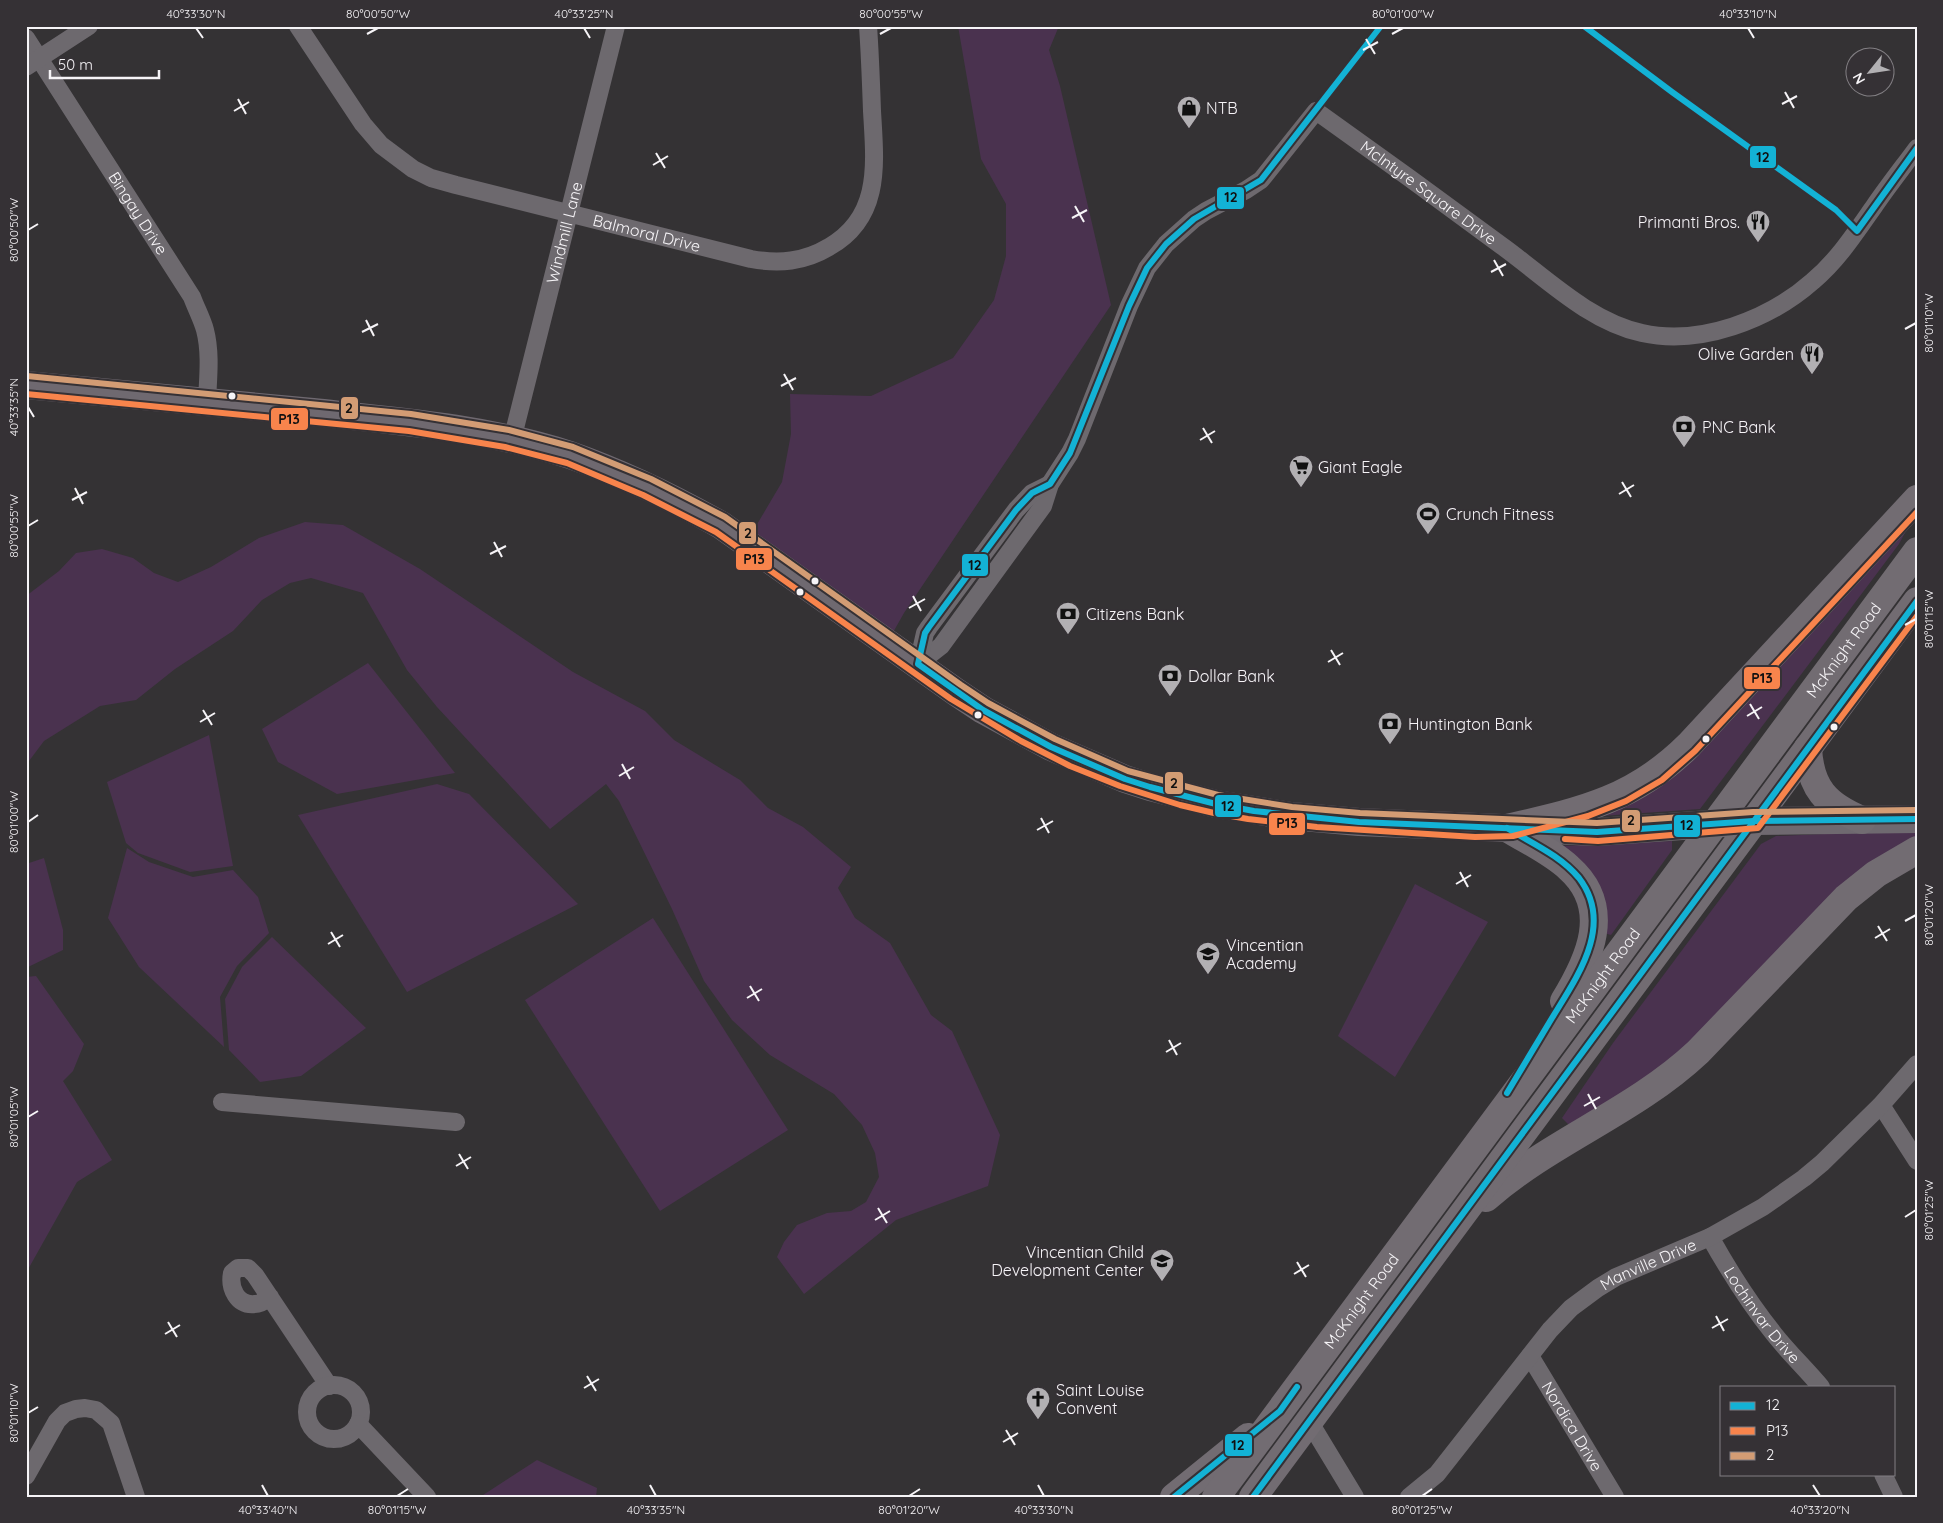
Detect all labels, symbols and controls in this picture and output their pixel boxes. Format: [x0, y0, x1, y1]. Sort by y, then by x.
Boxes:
text: 40°33'30"N [166, 6, 226, 21]
text: 80°00'50"W [346, 6, 410, 21]
text: 40°33'25"N [555, 6, 613, 21]
text: 80°00'55"W [859, 6, 923, 21]
text: 80°01'00"W [1372, 6, 1434, 21]
text: 40°33'10"N [1719, 6, 1777, 21]
scale bar [50, 48, 159, 80]
north arrow [1846, 48, 1896, 98]
text: 50 m [58, 55, 93, 74]
text: N [1848, 70, 1869, 87]
shop icon: NTB [1176, 95, 1202, 129]
place label: NTB [1206, 98, 1238, 118]
street label: McIntyre Square Drive [1357, 136, 1501, 249]
line badge: 12 [1749, 145, 1777, 169]
text: 12 [1756, 148, 1770, 166]
street label: Bingay Drive [104, 168, 172, 258]
street label: Windmill Lane [542, 180, 587, 285]
line badge: 12 [1216, 186, 1245, 210]
text: 12 [1224, 188, 1238, 206]
text: 80°00'50"W [6, 198, 21, 262]
restaurant icon: Primanti Bros. [1745, 209, 1771, 243]
street label: Balmoral Drive [591, 210, 703, 256]
place label: Primanti Bros. [1638, 212, 1740, 232]
text: 80°01'10"W [1921, 293, 1936, 353]
restaurant icon: Olive Garden [1799, 341, 1825, 375]
place label: Olive Garden [1698, 344, 1794, 364]
text: 40°33'35"N [6, 378, 21, 436]
unlabelled marker [227, 391, 237, 401]
line badge: 2 [340, 396, 359, 420]
text: 2 [345, 399, 353, 417]
line badge: P13 [270, 407, 309, 431]
text: P13 [278, 410, 300, 428]
bank icon: PNC Bank [1671, 414, 1697, 448]
place label: PNC Bank [1702, 417, 1776, 437]
supermarket icon: Giant Eagle [1288, 454, 1314, 488]
place label: Giant Eagle [1318, 457, 1403, 477]
text: 80°00'55"W [6, 494, 21, 558]
sports icon: Crunch Fitness [1415, 501, 1441, 535]
place label: Crunch Fitness [1446, 504, 1554, 524]
line badge: 2 [738, 521, 757, 545]
text: 2 [744, 524, 752, 542]
line badge: P13 [735, 547, 773, 571]
text: P13 [743, 550, 765, 568]
line badge: 12 [961, 553, 989, 577]
text: 12 [968, 556, 982, 574]
unlabelled marker [810, 576, 820, 586]
unlabelled marker [795, 587, 805, 597]
text: 80°01'15"W [1921, 589, 1936, 648]
street label: McKnight Road [1802, 599, 1885, 702]
bank icon: Citizens Bank [1055, 601, 1081, 635]
place label: Citizens Bank [1086, 604, 1184, 624]
bank icon: Dollar Bank [1157, 663, 1183, 697]
place label: Dollar Bank [1188, 666, 1275, 686]
line badge: P13 [1743, 666, 1781, 690]
text: P13 [1751, 669, 1773, 687]
unlabelled marker [973, 710, 983, 720]
bank icon: Huntington Bank [1377, 711, 1403, 745]
place label: Huntington Bank [1408, 714, 1533, 734]
unlabelled marker [1829, 722, 1839, 732]
unlabelled marker [1701, 734, 1711, 744]
line badge: 2 [1164, 771, 1184, 795]
text: 2 [1170, 774, 1178, 792]
text: 80°01'00"W [6, 791, 21, 853]
line badge: 12 [1214, 794, 1242, 818]
text: 12 [1221, 797, 1235, 815]
line badge: 2 [1621, 809, 1641, 833]
text: 2 [1627, 811, 1635, 829]
line badge: P13 [1268, 812, 1306, 836]
text: P13 [1276, 814, 1298, 832]
line badge: 12 [1673, 814, 1701, 838]
text: 12 [1680, 816, 1694, 834]
text: 80°01'20"W [1921, 884, 1936, 946]
street label: McKnight Road [1561, 924, 1644, 1027]
place label: Vincentian Academy [1226, 935, 1304, 973]
school or university icon: Vincentian Academy [1195, 941, 1221, 975]
text: 80°01'05"W [6, 1086, 21, 1148]
text: 80°01'25"W [1921, 1179, 1936, 1240]
street label: Manville Drive [1596, 1234, 1699, 1294]
place label: Vincentian Child Development Center [991, 1242, 1144, 1280]
school or university icon: Vincentian Child Development Center [1149, 1248, 1175, 1282]
street label: McKnight Road [1319, 1249, 1403, 1353]
street label: Lochinvar Drive [1720, 1263, 1805, 1367]
street label: Nordica Drive [1538, 1378, 1607, 1475]
place label: Saint Louise Convent [1056, 1380, 1144, 1418]
text: 80°01'10"W [6, 1383, 21, 1443]
church icon: Saint Louise Convent [1025, 1386, 1051, 1420]
legend [1720, 1386, 1896, 1476]
text: 12 [1766, 1395, 1780, 1414]
text: P13 [1766, 1421, 1788, 1440]
line badge: 12 [1224, 1433, 1253, 1457]
text: 12 [1231, 1436, 1245, 1454]
text: 2 [1766, 1445, 1774, 1464]
text: 40°33'40"N [238, 1502, 298, 1517]
text: 80°01'15"W [368, 1502, 427, 1517]
text: 40°33'35"N [627, 1502, 685, 1517]
text: 80°01'20"W [878, 1502, 940, 1517]
text: 40°33'30"N [1014, 1502, 1074, 1517]
text: 80°01'25"W [1392, 1502, 1453, 1517]
text: 40°33'20"N [1790, 1502, 1850, 1517]

